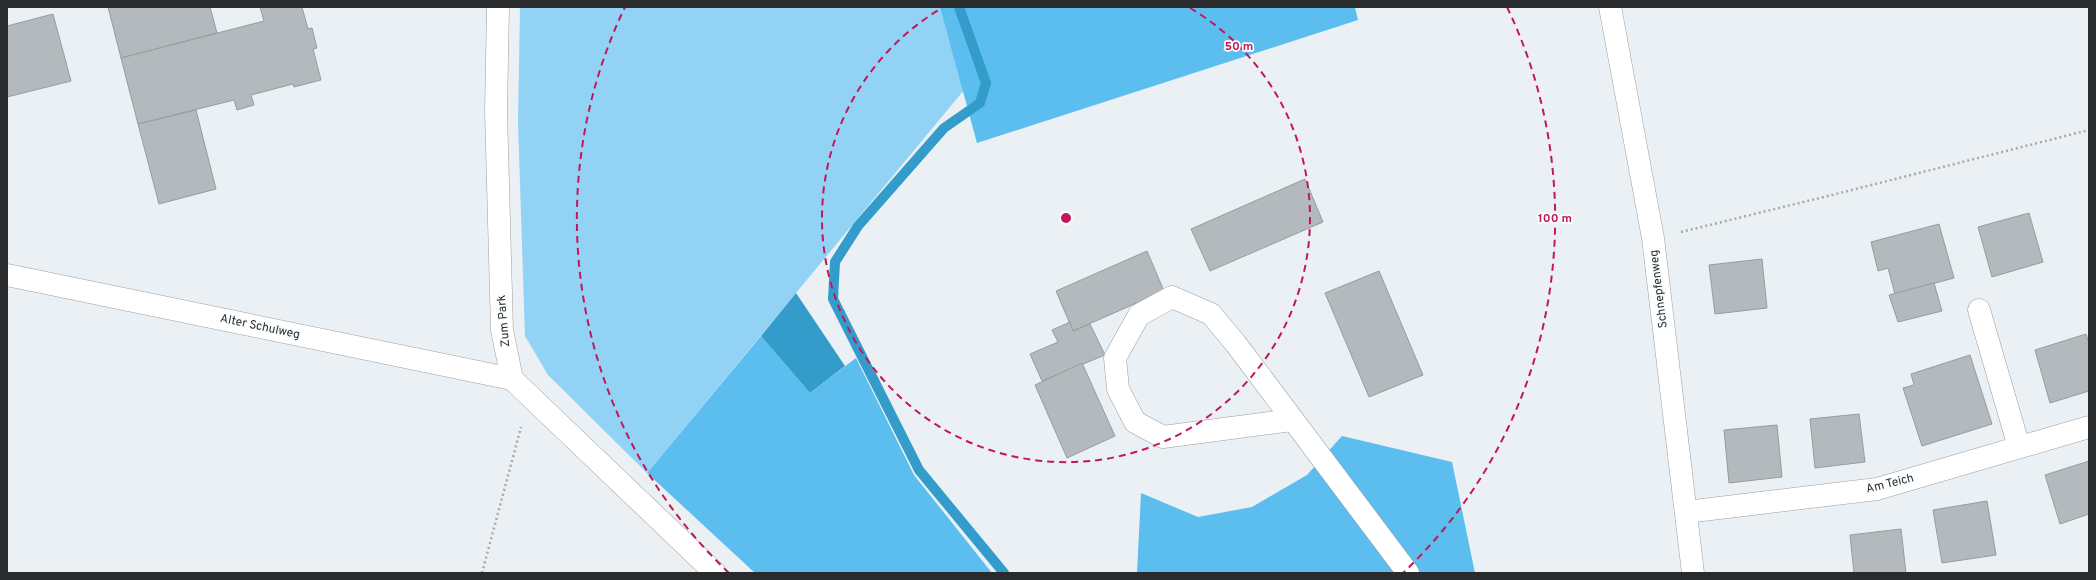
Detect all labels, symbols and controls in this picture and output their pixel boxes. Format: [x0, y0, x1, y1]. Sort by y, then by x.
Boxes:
text: 50 m [1225, 39, 1253, 55]
centre of rings [1059, 211, 1073, 225]
text: 100 m [1538, 211, 1572, 227]
street label: Schnepfenweg [1646, 249, 1672, 329]
street label: Zum Park [494, 294, 514, 348]
street label: Alter Schulweg [219, 311, 301, 343]
street label: Am Teich [1864, 470, 1916, 498]

